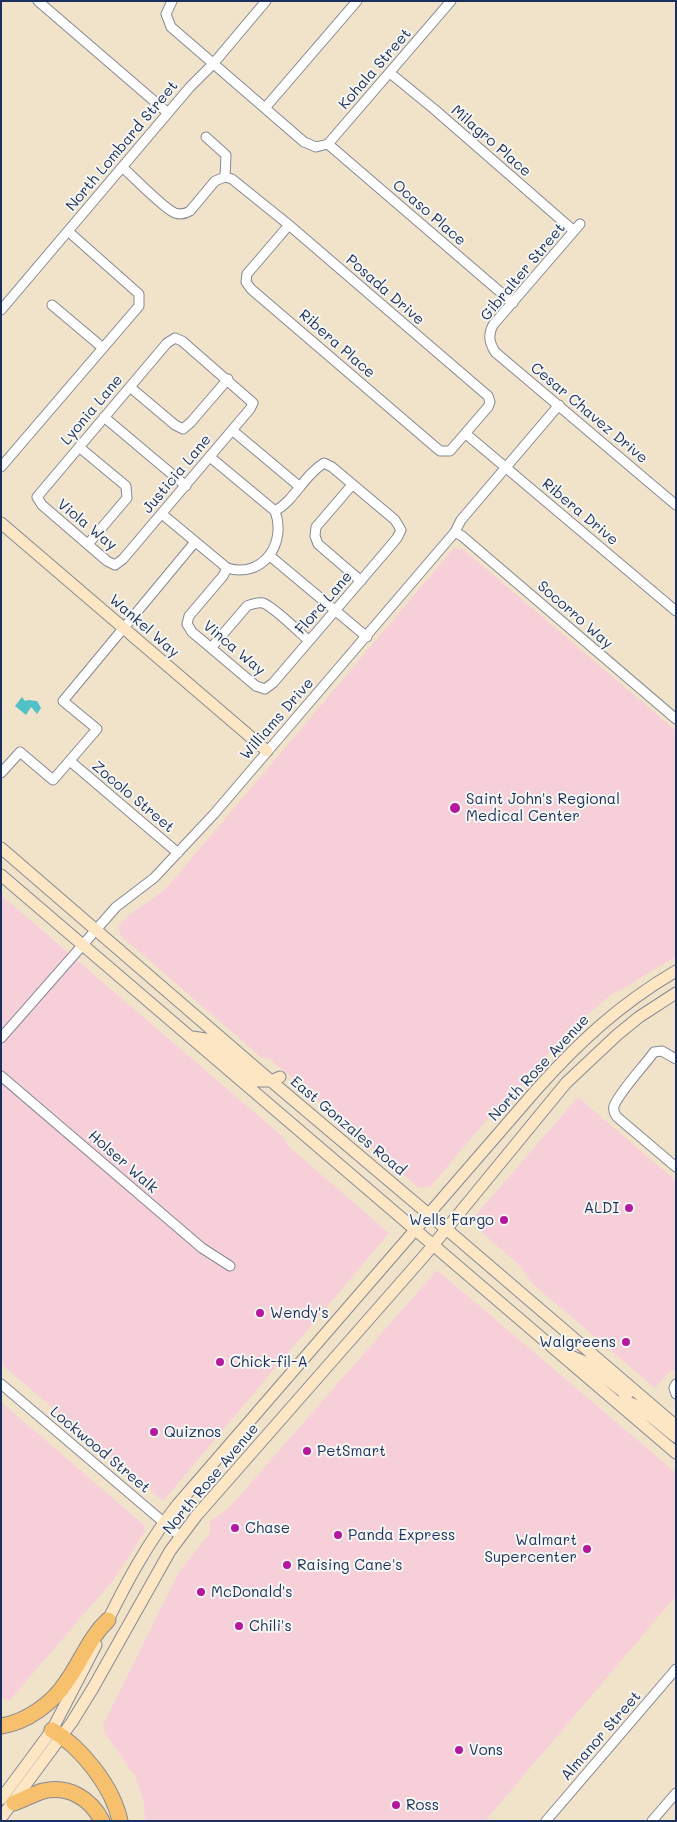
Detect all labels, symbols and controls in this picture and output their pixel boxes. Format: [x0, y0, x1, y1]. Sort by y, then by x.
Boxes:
street label: Kohala Street [335, 25, 415, 113]
street label: North Lombard Street [62, 77, 182, 215]
street label: Milagro Place [447, 101, 535, 181]
street label: Ocaso Place [389, 176, 469, 250]
street label: Gibralter Street [477, 220, 569, 324]
street label: Posada Drive [342, 251, 428, 329]
street label: Ribera Place [295, 306, 379, 382]
street label: Cesar Chavez Drive [527, 359, 651, 467]
street label: Lyonia Lane [57, 371, 127, 449]
street label: Justicia Lane [139, 431, 215, 517]
street label: Ribera Drive [538, 475, 622, 549]
street label: Viola Way [54, 496, 120, 554]
street label: Flora Lane [292, 568, 356, 638]
street label: Socorro Way [534, 577, 616, 653]
street label: Wankel Way [105, 591, 183, 661]
street label: Vinca Way [199, 617, 269, 679]
street label: Williams Drive [236, 674, 318, 764]
street label: Zocolo Street [88, 757, 178, 837]
place label: Saint John's Regional Medical Center [466, 790, 620, 825]
marker: Saint John's Regional Medical Center [448, 801, 462, 815]
street label: North Rose Avenue [485, 1011, 593, 1125]
street label: East Gonzales Road [287, 1072, 409, 1180]
street label: Holser Walk [84, 1127, 162, 1197]
place label: ALDI [584, 1199, 619, 1217]
marker: ALDI [623, 1202, 635, 1214]
place label: Wells Fargo [409, 1211, 494, 1229]
marker: Wells Fargo [498, 1214, 510, 1226]
place label: Wendy's [270, 1304, 329, 1322]
marker: Wendy's [254, 1307, 266, 1319]
place label: Walgreens [539, 1333, 616, 1351]
marker: Walgreens [620, 1336, 632, 1348]
place label: Chick-fil-A [230, 1353, 308, 1371]
marker: Chick-fil-A [214, 1356, 226, 1368]
street label: Lockwood Street [46, 1403, 154, 1497]
street label: North Rose Avenue [159, 1420, 263, 1538]
place label: Quiznos [164, 1423, 221, 1441]
marker: Quiznos [148, 1426, 160, 1438]
place label: PetSmart [317, 1442, 386, 1460]
marker: PetSmart [301, 1445, 313, 1457]
place label: Chase [245, 1519, 290, 1537]
marker: Chase [229, 1522, 241, 1534]
place label: Panda Express [348, 1526, 455, 1544]
marker: Panda Express [332, 1529, 344, 1541]
place label: Walmart Supercenter [484, 1531, 577, 1566]
marker: Walmart Supercenter [581, 1543, 593, 1555]
place label: Raising Cane's [297, 1556, 402, 1574]
marker: Raising Cane's [281, 1559, 293, 1571]
place label: McDonald's [211, 1583, 293, 1601]
marker: McDonald's [195, 1586, 207, 1598]
place label: Chili's [249, 1617, 292, 1635]
marker: Chili's [233, 1620, 245, 1632]
street label: Almanor Street [557, 1688, 645, 1784]
place label: Vons [469, 1741, 503, 1759]
marker: Vons [453, 1744, 465, 1756]
place label: Ross [406, 1796, 439, 1814]
marker: Ross [390, 1799, 402, 1811]

